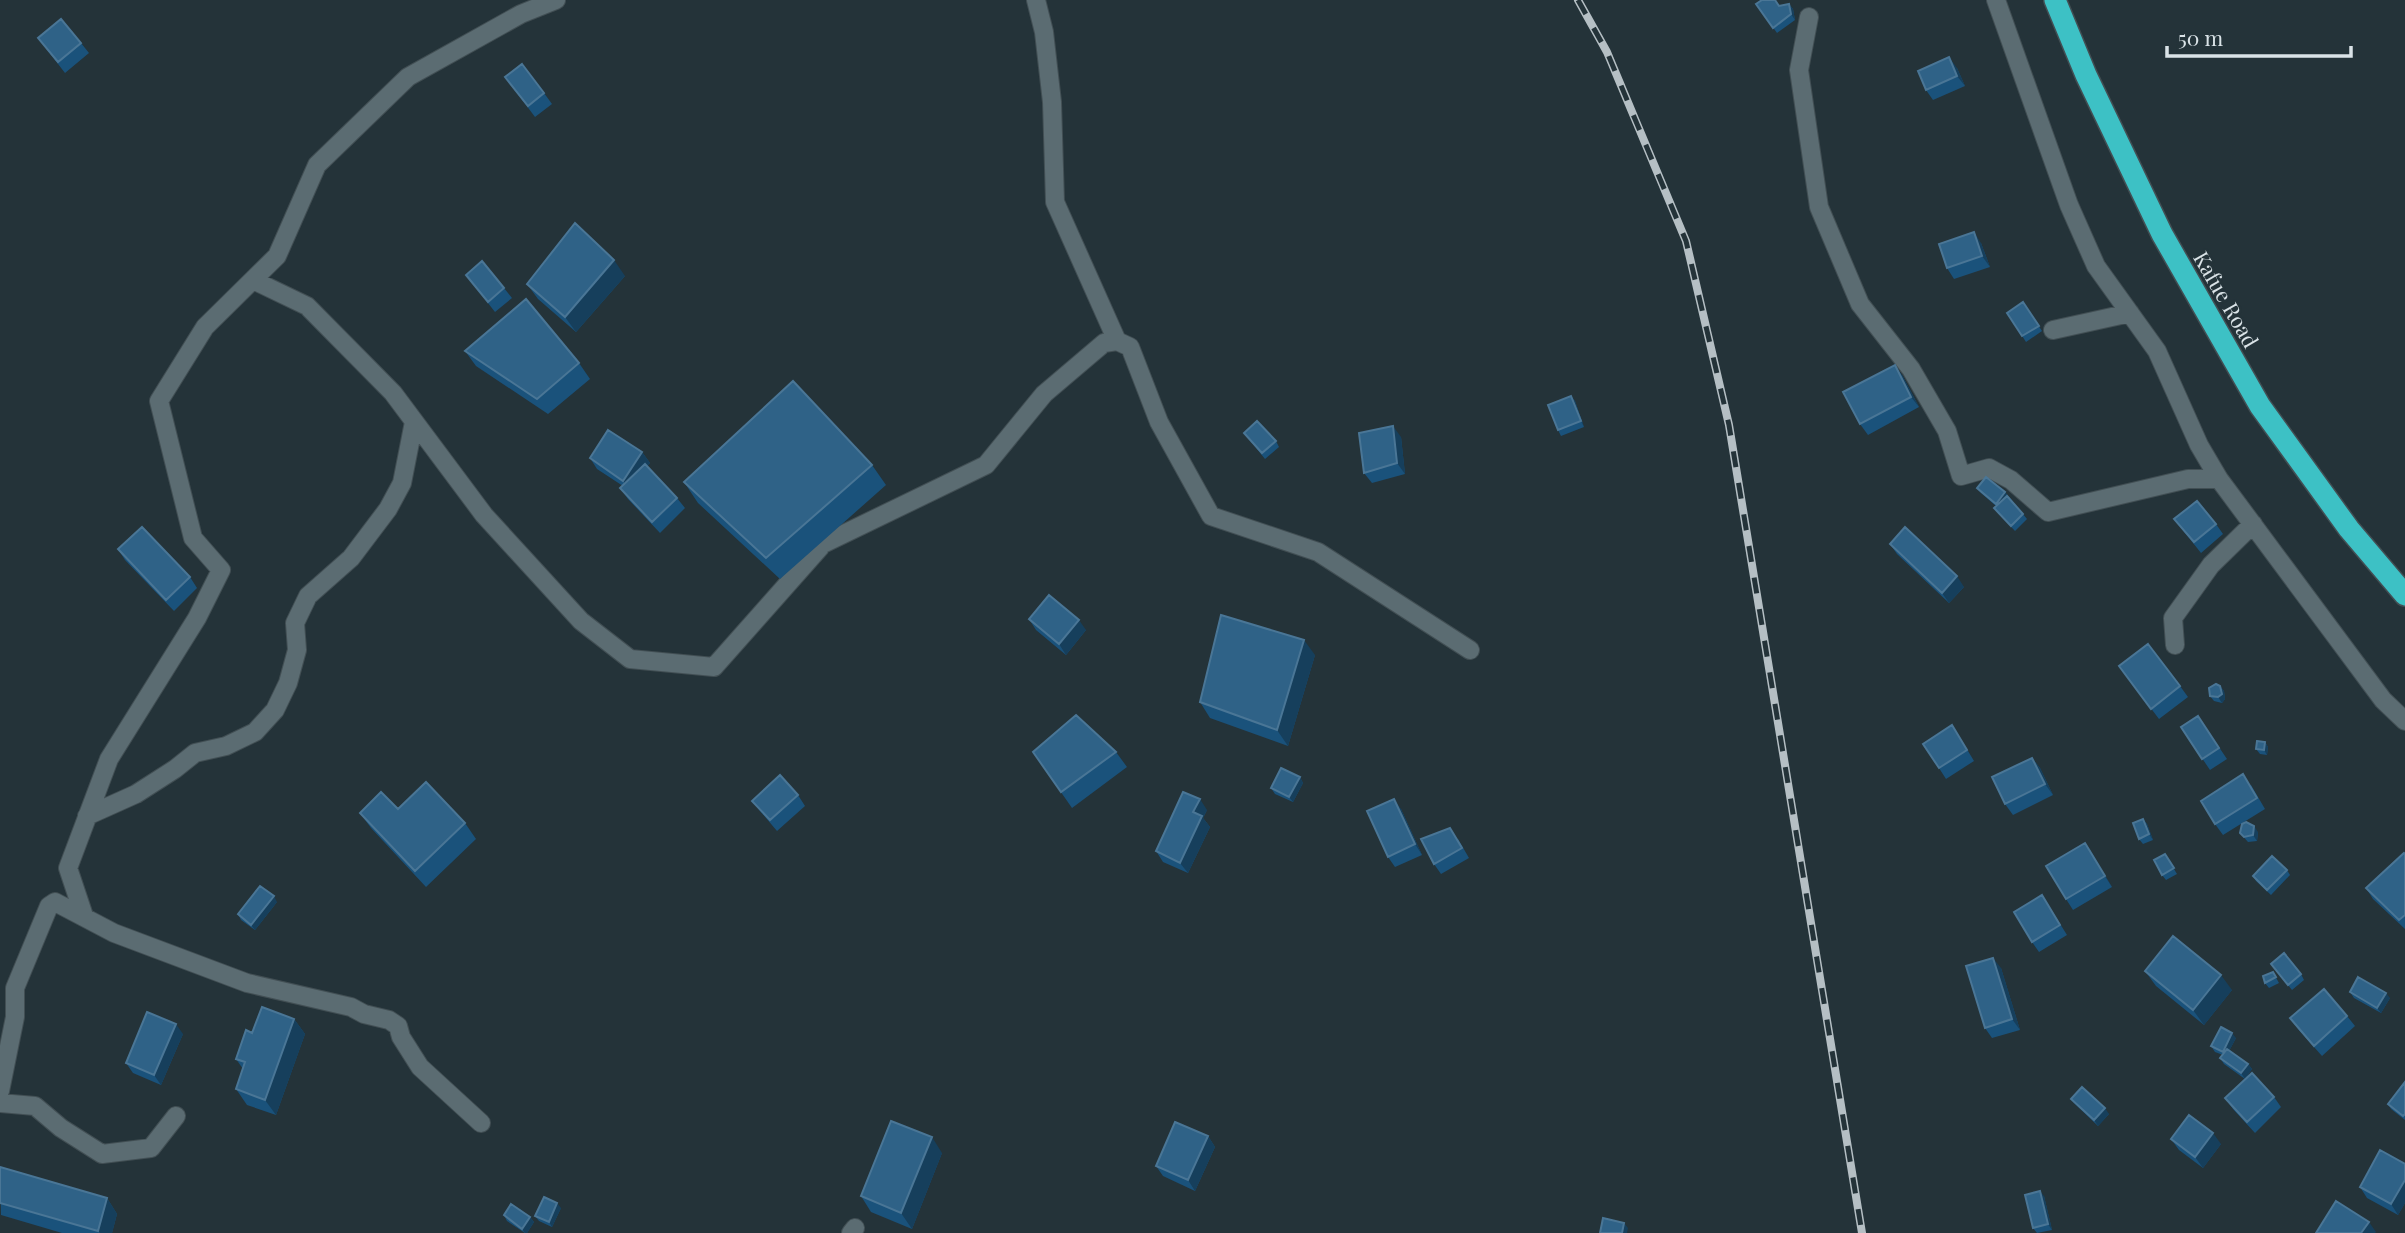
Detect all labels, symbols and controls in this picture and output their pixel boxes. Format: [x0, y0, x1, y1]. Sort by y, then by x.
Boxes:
scale bar [2167, 14, 2351, 58]
text: 50 m [2178, 23, 2224, 51]
street label: Kafue Road [2188, 246, 2266, 352]

